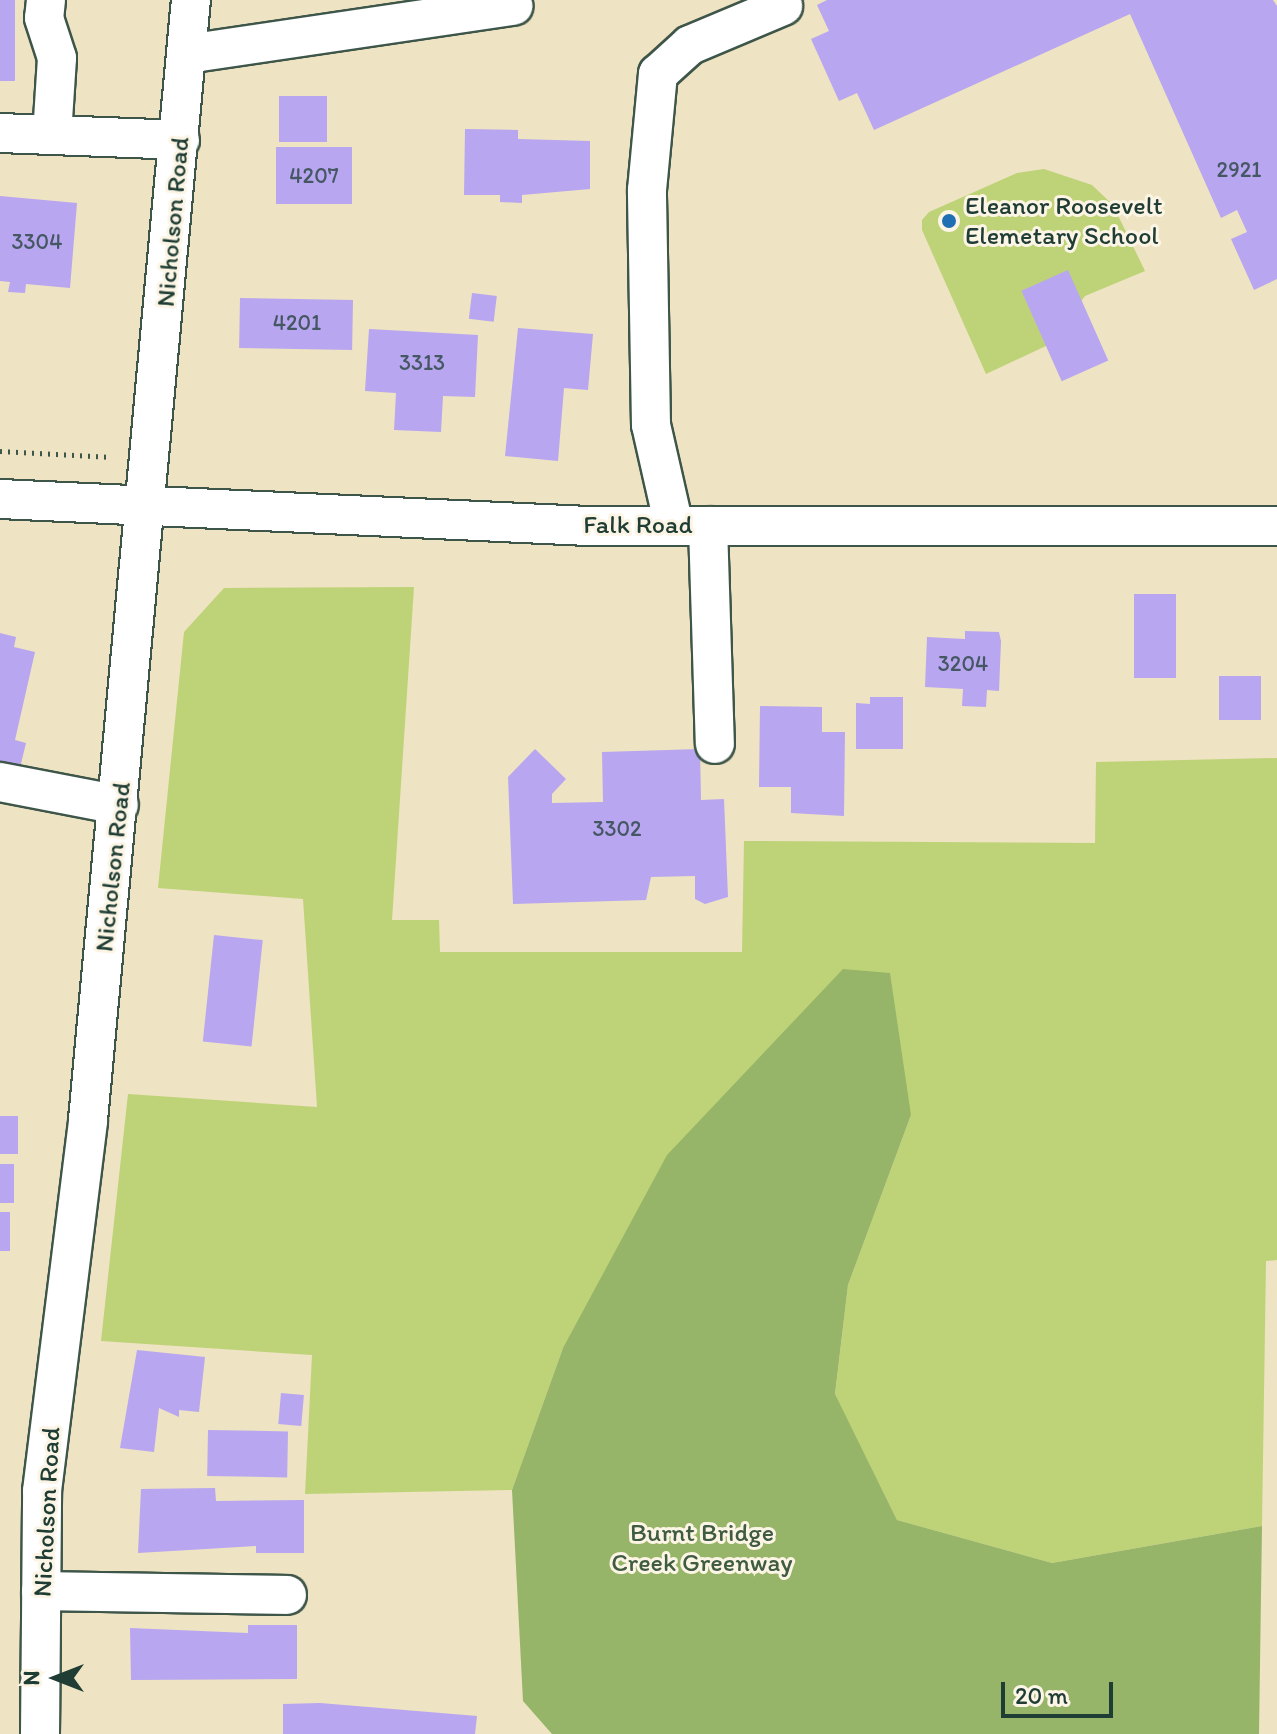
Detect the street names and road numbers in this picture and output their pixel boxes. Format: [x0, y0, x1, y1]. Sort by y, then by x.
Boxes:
street label: Nicholson Road [150, 136, 196, 308]
street label: Falk Road [584, 509, 692, 541]
street label: Nicholson Road [89, 780, 137, 954]
street label: Nicholson Road [27, 1426, 67, 1598]

